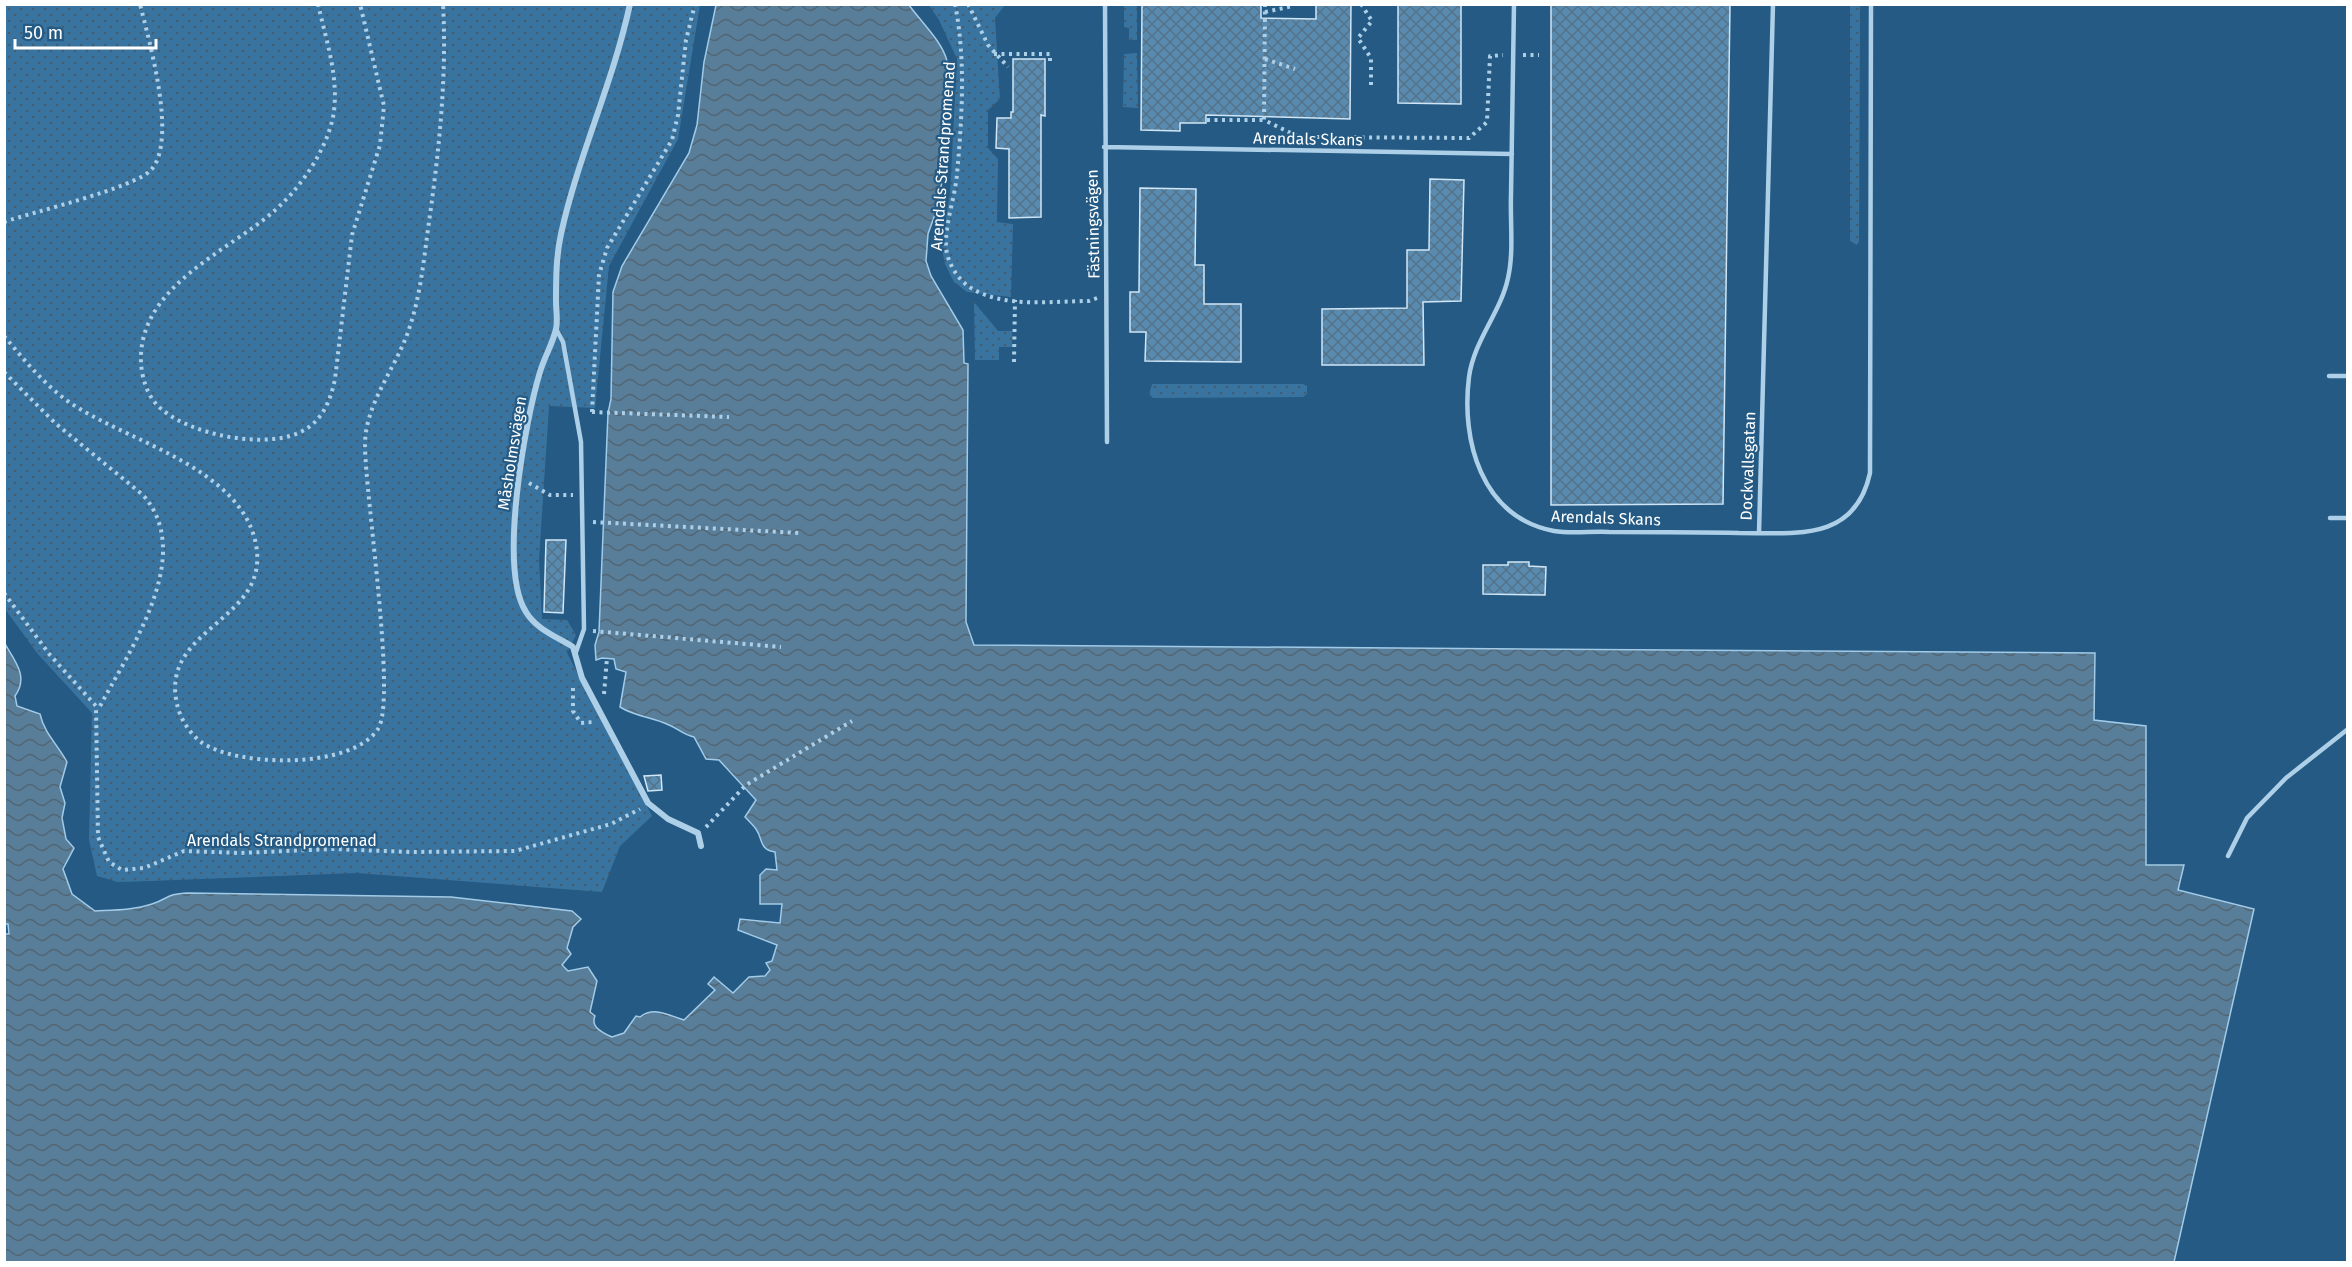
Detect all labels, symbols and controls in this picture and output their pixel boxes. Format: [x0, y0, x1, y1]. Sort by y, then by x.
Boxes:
scale bar [15, 12, 156, 50]
text: 50 m [24, 22, 63, 44]
street label: Arendals Strandpromenad [927, 61, 959, 251]
street label: Arendals Skans [1253, 129, 1363, 149]
street label: Fästningsvägen [1083, 169, 1103, 279]
street label: Måsholmsvägen [494, 395, 530, 511]
street label: Dockvallsgatan [1737, 411, 1759, 521]
street label: Arendals Skans [1551, 507, 1661, 529]
street label: Arendals Strandpromenad [187, 831, 377, 850]

